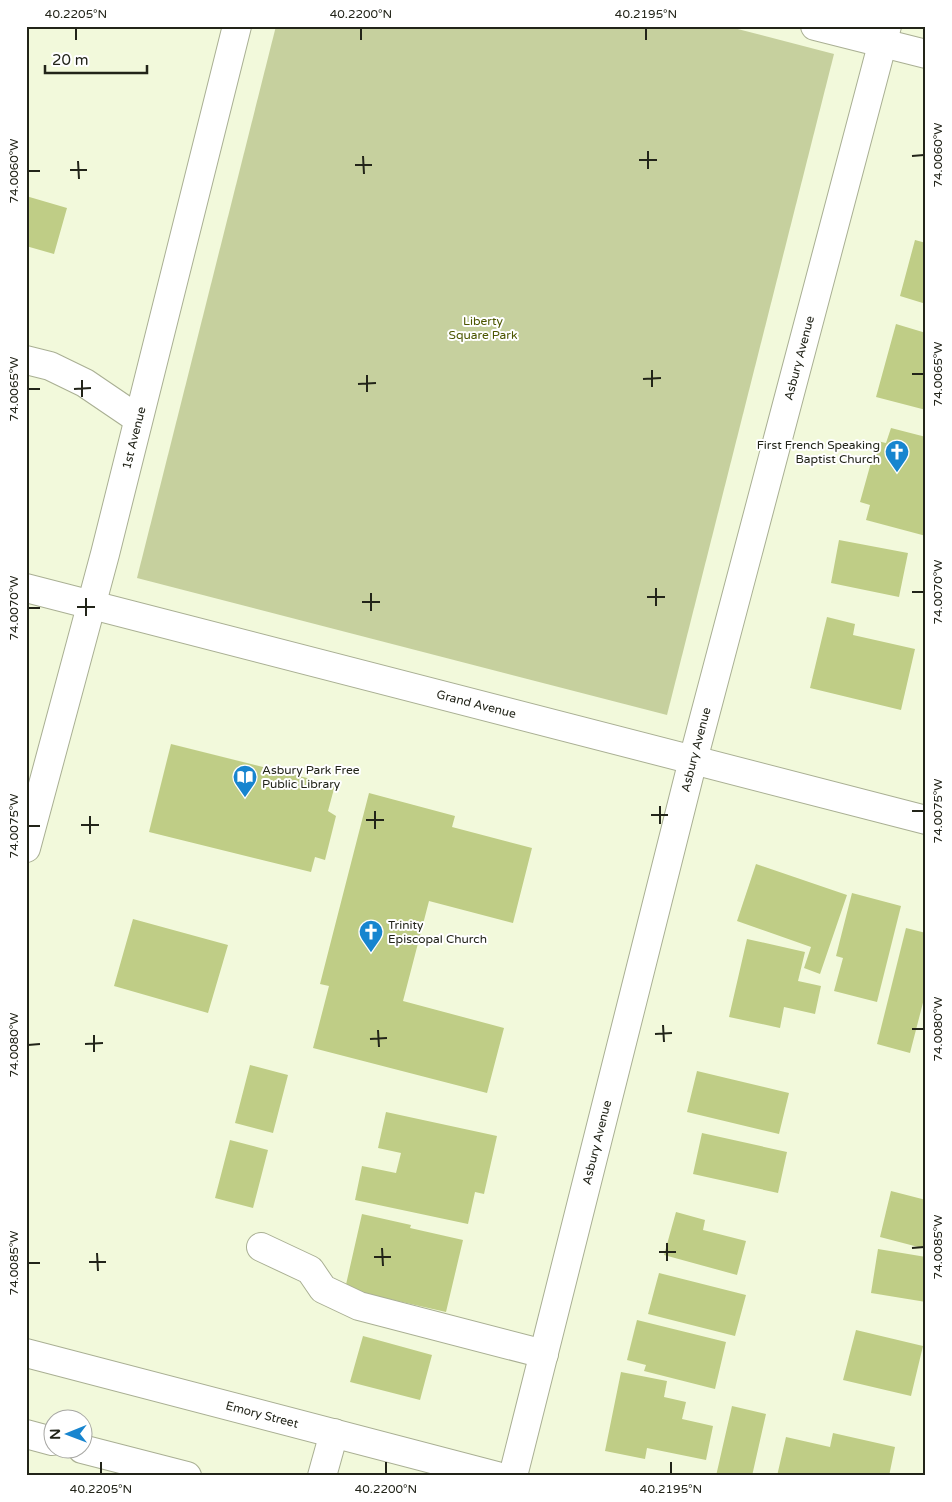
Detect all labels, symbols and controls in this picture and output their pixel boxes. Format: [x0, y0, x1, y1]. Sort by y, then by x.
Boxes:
text: 40.2205°N [45, 7, 107, 21]
text: 40.2200°N [330, 7, 392, 21]
text: 40.2195°N [615, 7, 677, 21]
scale bar [45, 42, 148, 74]
text: 20 m [52, 51, 89, 69]
text: 74.0060°W [931, 122, 945, 188]
text: 74.0060°W [7, 138, 21, 204]
park label: Liberty Square Park [449, 314, 518, 342]
street label: Asbury Avenue [781, 314, 817, 402]
text: 74.0065°W [931, 342, 945, 406]
text: 74.0065°W [7, 357, 21, 421]
street label: 1st Avenue [119, 405, 149, 471]
place label: First French Speaking Baptist Church [757, 438, 880, 466]
church icon: First French Speaking Baptist Church [884, 439, 910, 473]
text: 74.0070°W [931, 559, 945, 625]
text: 74.0070°W [7, 575, 21, 641]
street label: Grand Avenue [435, 687, 518, 721]
street label: Asbury Avenue [678, 706, 714, 793]
place label: Asbury Park Free Public Library [262, 763, 360, 791]
library icon: Asbury Park Free Public Library [232, 764, 258, 798]
text: 74.0075°W [931, 779, 945, 843]
text: 74.0075°W [7, 794, 21, 858]
place label: Trinity Episcopal Church [388, 918, 487, 946]
church icon: Trinity Episcopal Church [358, 919, 384, 953]
text: 74.0080°W [931, 996, 945, 1062]
text: 74.0080°W [7, 1012, 21, 1078]
street label: Asbury Avenue [580, 1098, 614, 1186]
text: 74.0085°W [931, 1215, 945, 1279]
text: 74.0085°W [7, 1231, 21, 1295]
street label: Emory Street [224, 1398, 300, 1431]
north arrow [42, 1410, 92, 1460]
text: N [47, 1428, 64, 1440]
text: 40.2205°N [70, 1482, 132, 1496]
text: 40.2200°N [355, 1482, 417, 1496]
text: 40.2195°N [640, 1482, 702, 1496]

